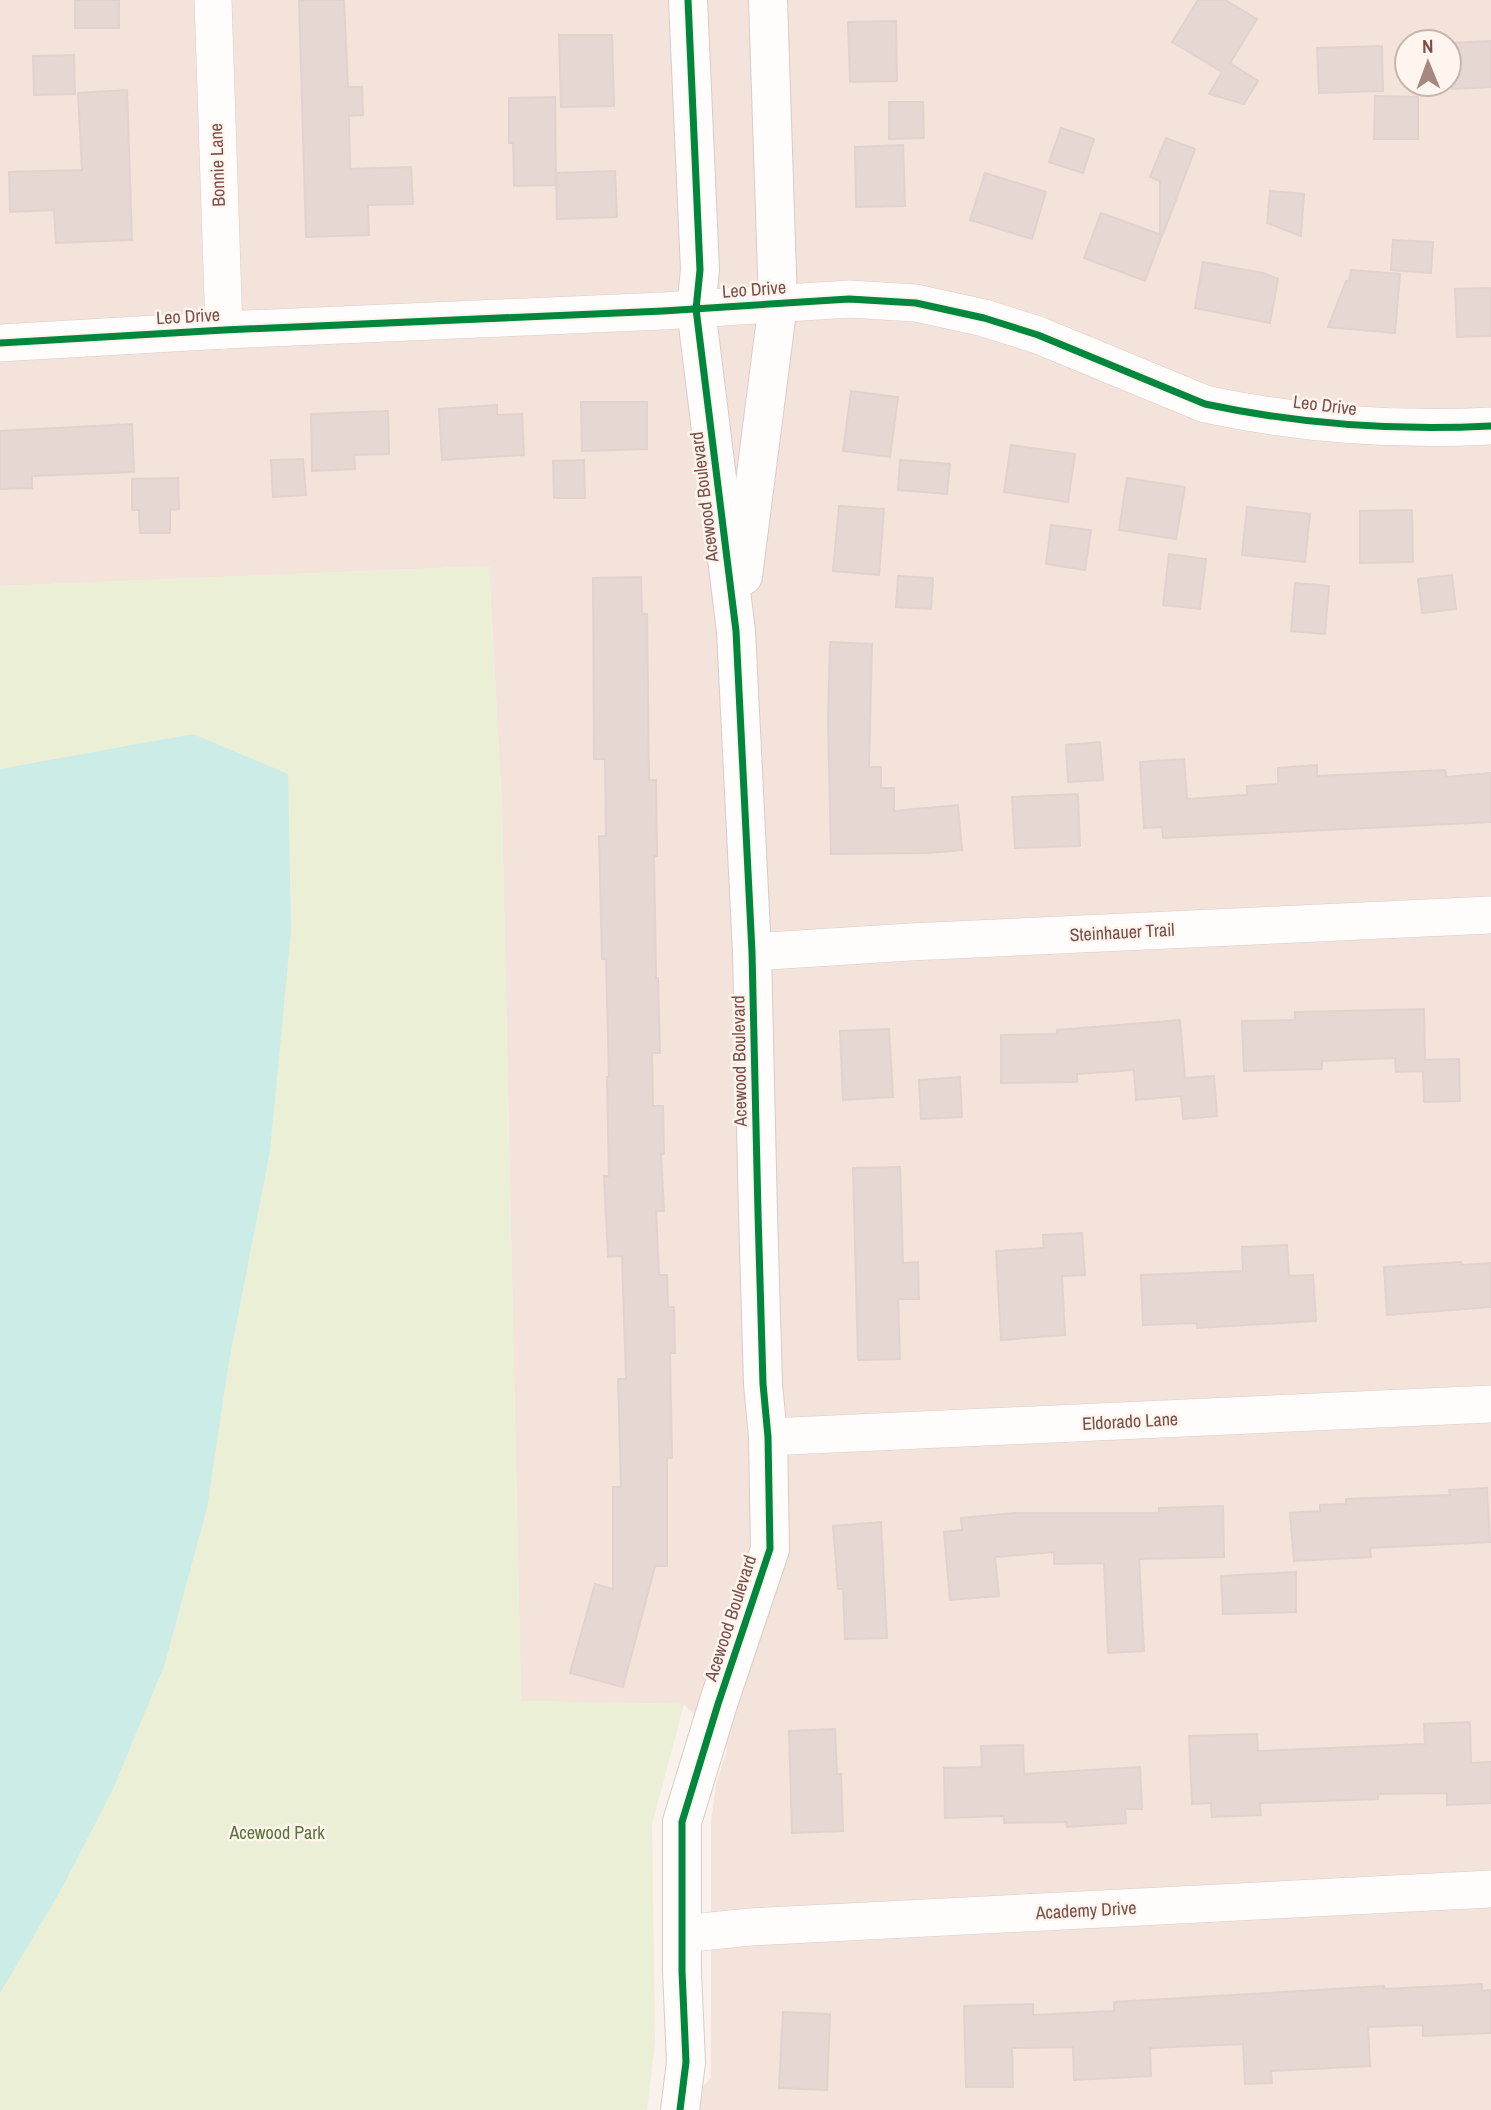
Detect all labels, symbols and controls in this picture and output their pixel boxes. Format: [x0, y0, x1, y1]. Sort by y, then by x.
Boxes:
north arrow [1393, 28, 1463, 98]
text: N [1422, 33, 1434, 59]
street label: Bonnie Lane [203, 123, 231, 207]
street label: Leo Drive [721, 274, 787, 304]
street label: Leo Drive [155, 302, 221, 330]
street label: Leo Drive [1292, 389, 1358, 421]
street label: Acewood Boulevard [684, 430, 725, 565]
street label: Steinhauer Trail [1069, 917, 1175, 947]
street label: Acewood Boulevard [725, 995, 753, 1128]
street label: Eldorado Lane [1081, 1406, 1179, 1436]
street label: Acewood Boulevard [698, 1552, 762, 1685]
park label: Acewood Park [228, 1820, 325, 1845]
street label: Academy Drive [1034, 1895, 1137, 1925]

